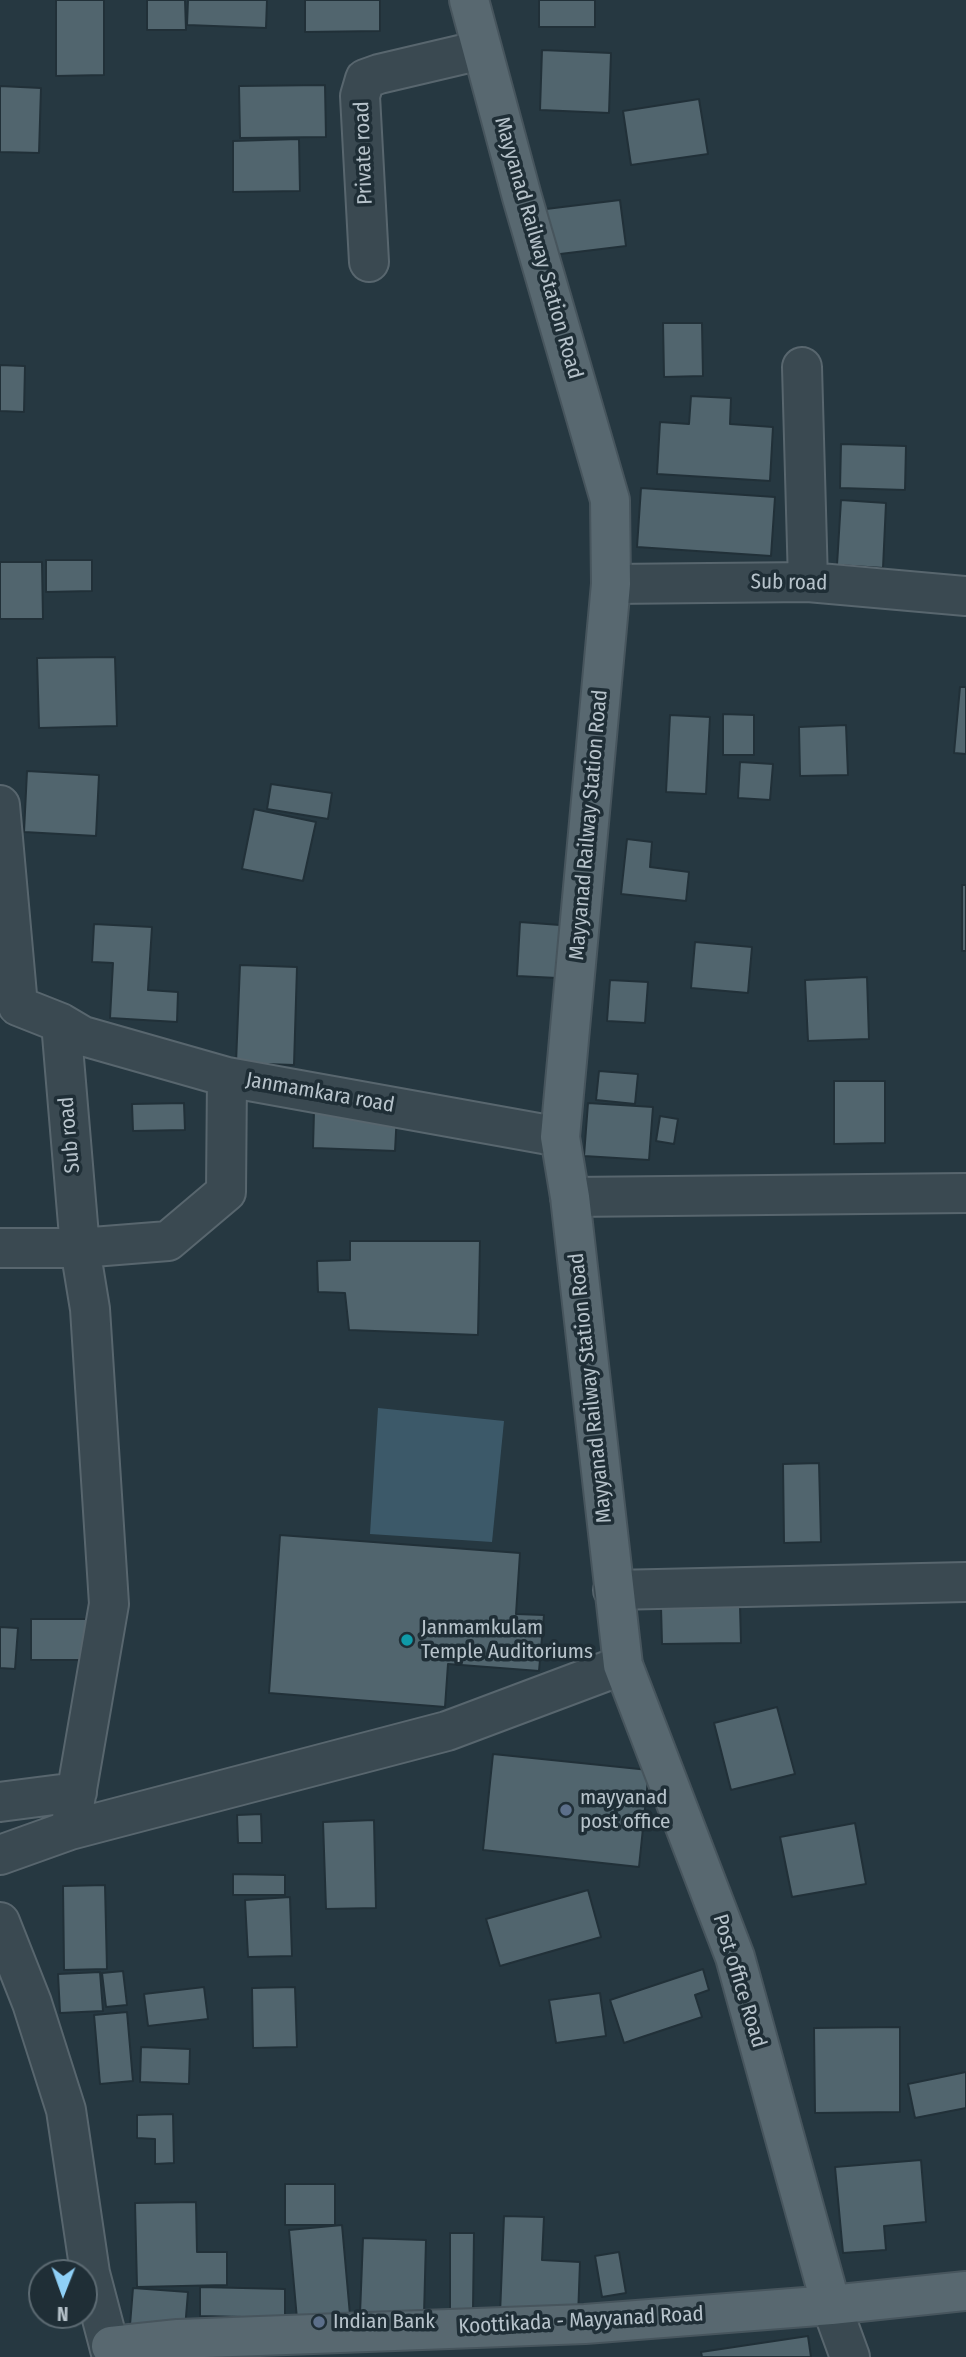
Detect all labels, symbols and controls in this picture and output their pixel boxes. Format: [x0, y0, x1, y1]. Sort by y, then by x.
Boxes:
street label: Private road [350, 101, 378, 205]
street label: Mayyanad Railway Station Road [488, 114, 588, 382]
street label: Sub road [750, 570, 828, 596]
street label: Mayyanad Railway Station Road [565, 689, 613, 961]
street label: Janmamkara road [244, 1068, 396, 1118]
street label: Sub road [54, 1096, 86, 1174]
street label: Mayyanad Railway Station Road [564, 1252, 618, 1524]
place label: Janmamkulam Temple Auditoriums [421, 1615, 593, 1665]
marker: Janmamkulam Temple Auditoriums [399, 1632, 415, 1648]
place label: mayyanad post office [580, 1785, 670, 1835]
marker: mayyanad post office [558, 1802, 574, 1818]
street label: Post office Road [707, 1911, 771, 2051]
north arrow [28, 2259, 98, 2329]
text: N [57, 2302, 69, 2325]
street label: Koottikada - Mayyanad Road [458, 2302, 704, 2340]
place label: Indian Bank [333, 2309, 435, 2335]
marker: Indian Bank [311, 2314, 327, 2330]

